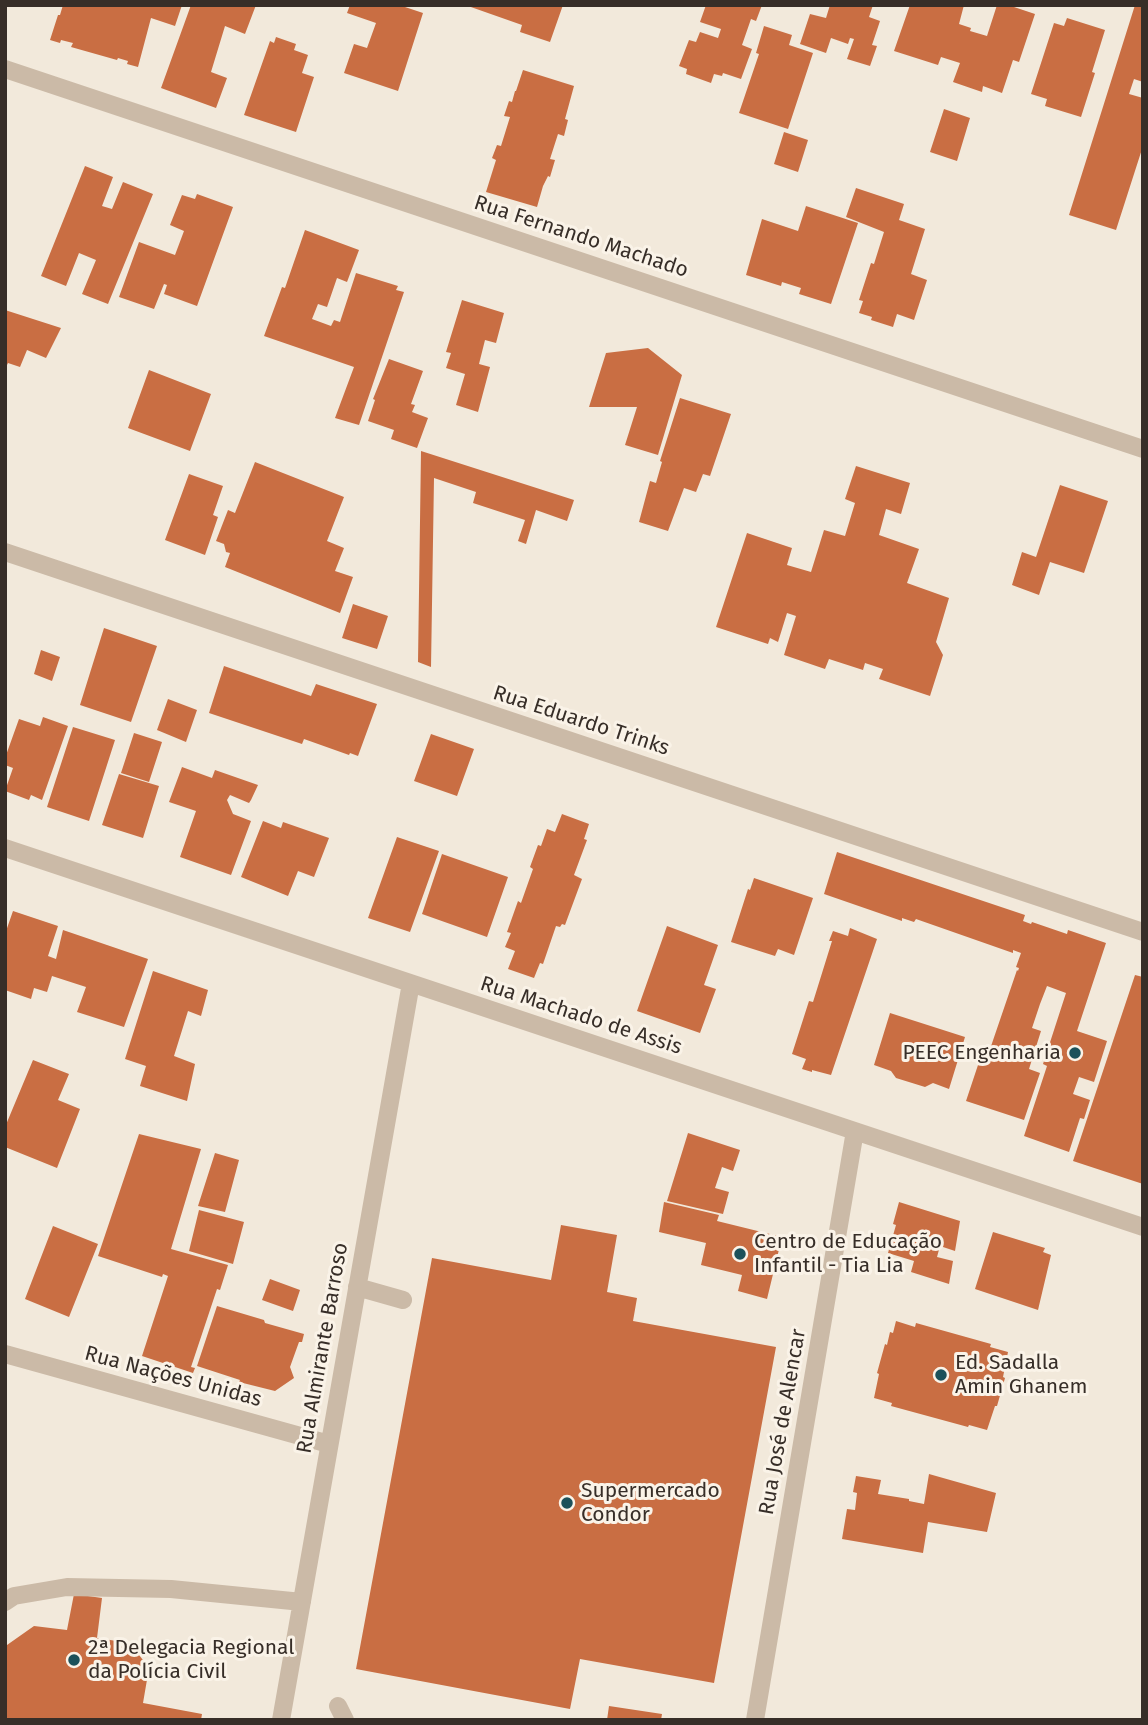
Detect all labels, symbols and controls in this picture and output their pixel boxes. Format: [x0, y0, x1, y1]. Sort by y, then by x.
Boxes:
street label: Rua Fernando Machado [471, 190, 691, 284]
street label: Rua Eduardo Trinks [490, 681, 672, 761]
street label: Rua Machado de Assis [477, 971, 685, 1061]
place label: PEEC Engenharia [902, 1040, 1061, 1066]
marker: PEEC Engenharia [1067, 1045, 1083, 1061]
place label: Centro de Educação Infantil - Tia Lia [754, 1229, 942, 1279]
street label: Rua Almirante Barroso [292, 1241, 354, 1455]
marker: Centro de Educação Infantil - Tia Lia [732, 1246, 748, 1262]
street label: Rua José de Alencar [754, 1327, 812, 1517]
street label: Rua Nações Unidas [82, 1341, 264, 1413]
place label: Ed. Sadalla Amin Ghanem [955, 1350, 1088, 1400]
marker: Ed. Sadalla Amin Ghanem [933, 1367, 949, 1383]
place label: Supermercado Condor [581, 1478, 720, 1528]
marker: Supermercado Condor [559, 1495, 575, 1511]
place label: 2ª Delegacia Regional da Polícia Civil [88, 1635, 294, 1685]
marker: 2ª Delegacia Regional da Polícia Civil [66, 1652, 82, 1668]

